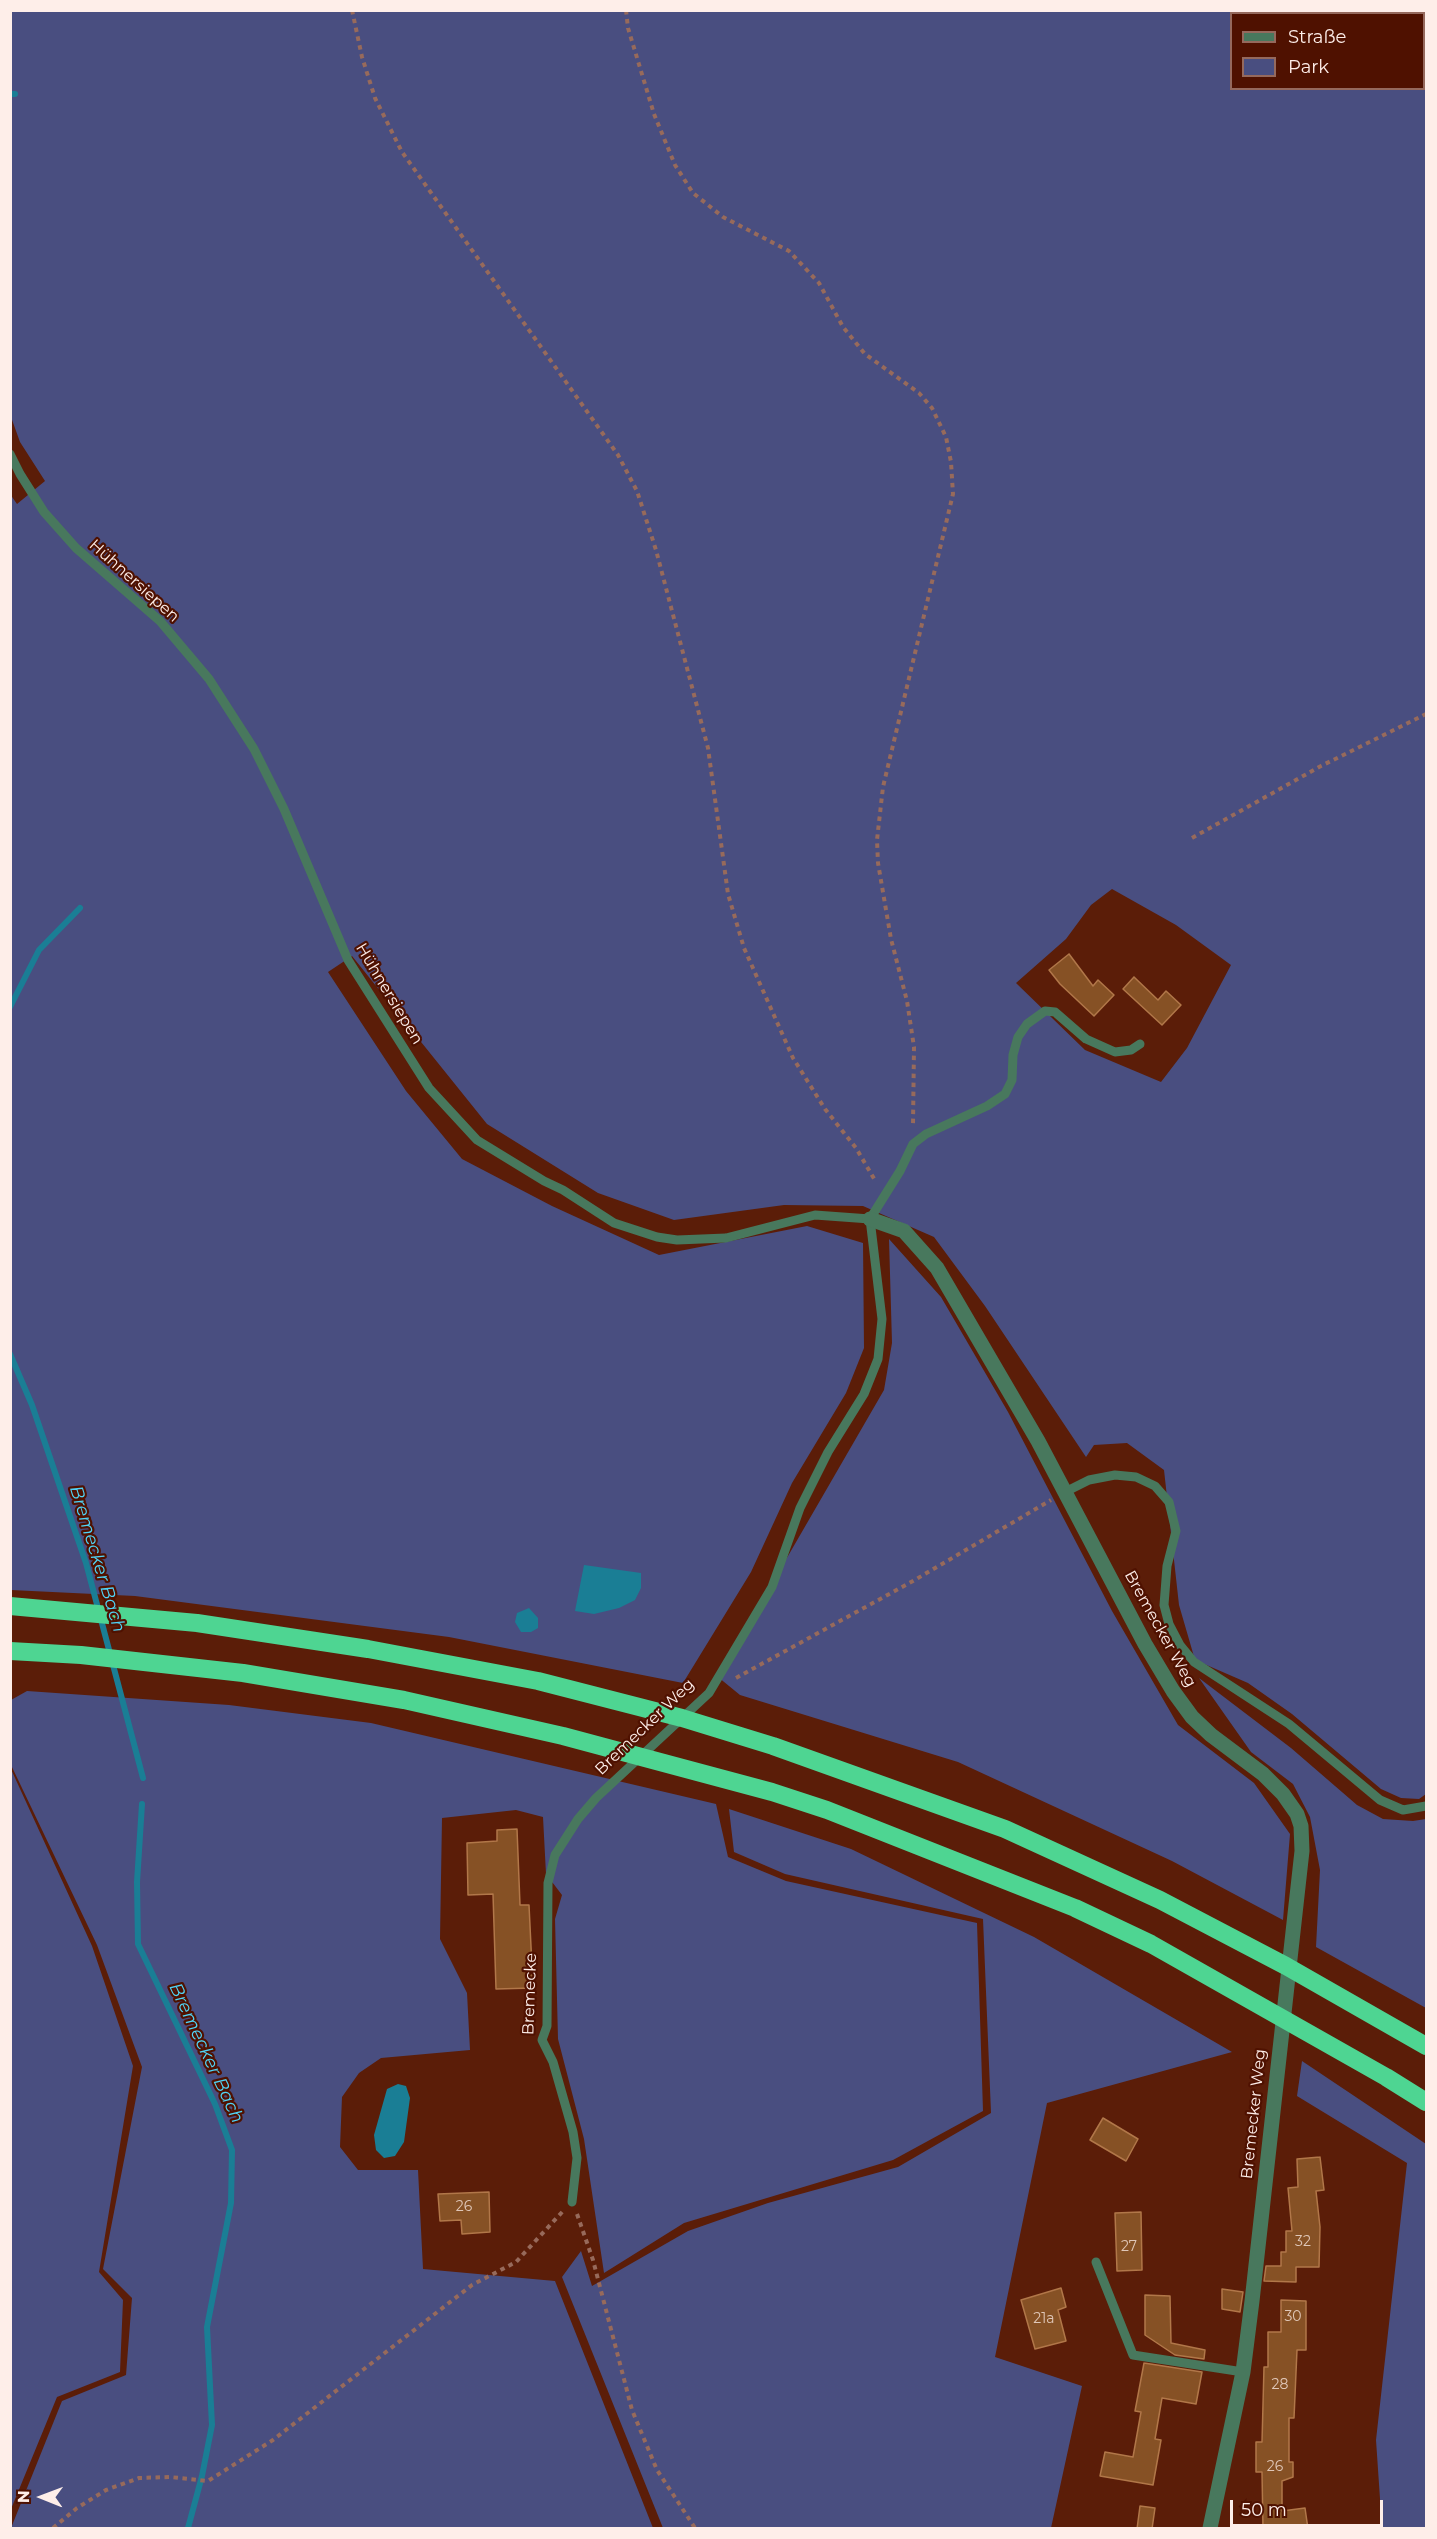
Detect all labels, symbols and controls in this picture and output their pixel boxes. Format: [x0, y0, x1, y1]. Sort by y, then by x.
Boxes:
legend [1230, 12, 1425, 90]
text: Straße [1288, 26, 1346, 48]
text: Park [1288, 56, 1329, 78]
street label: Hühnersiepen [85, 536, 183, 626]
street label: Hühnersiepen [351, 940, 427, 1048]
water label: Bremecker Bach [64, 1483, 130, 1635]
street label: Bremecker Weg [1120, 1567, 1200, 1691]
street label: Bremecker Weg [591, 1675, 699, 1779]
street label: Bremecke [519, 1953, 541, 2035]
water label: Bremecker Bach [164, 1979, 248, 2127]
street label: Bremecker Weg [1238, 2048, 1270, 2180]
house number: 26 [456, 2199, 472, 2215]
house number: 32 [1295, 2234, 1311, 2250]
house number: 27 [1121, 2239, 1137, 2255]
house number: 30 [1284, 2309, 1302, 2325]
house number: 21a [1033, 2311, 1055, 2327]
house number: 28 [1272, 2377, 1288, 2393]
house number: 26 [1267, 2459, 1283, 2475]
north arrow [12, 2467, 72, 2527]
scale bar [1233, 2488, 1386, 2526]
text: N [14, 2490, 33, 2503]
text: 50 m [1241, 2499, 1287, 2521]

